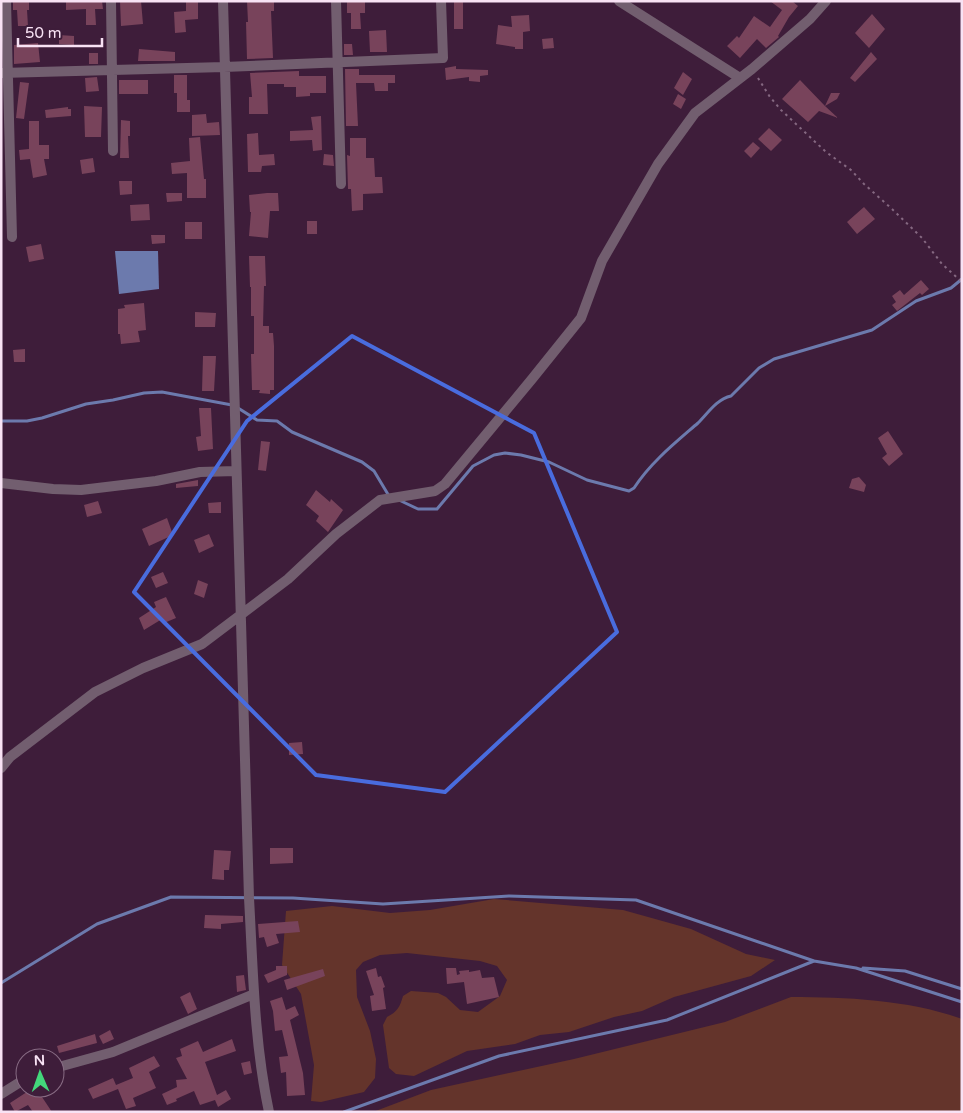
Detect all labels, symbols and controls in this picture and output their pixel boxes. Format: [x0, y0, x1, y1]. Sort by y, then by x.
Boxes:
scale bar [18, 15, 101, 47]
text: 50 m [25, 24, 62, 42]
north arrow [15, 1048, 65, 1098]
text: N [34, 1052, 45, 1069]

